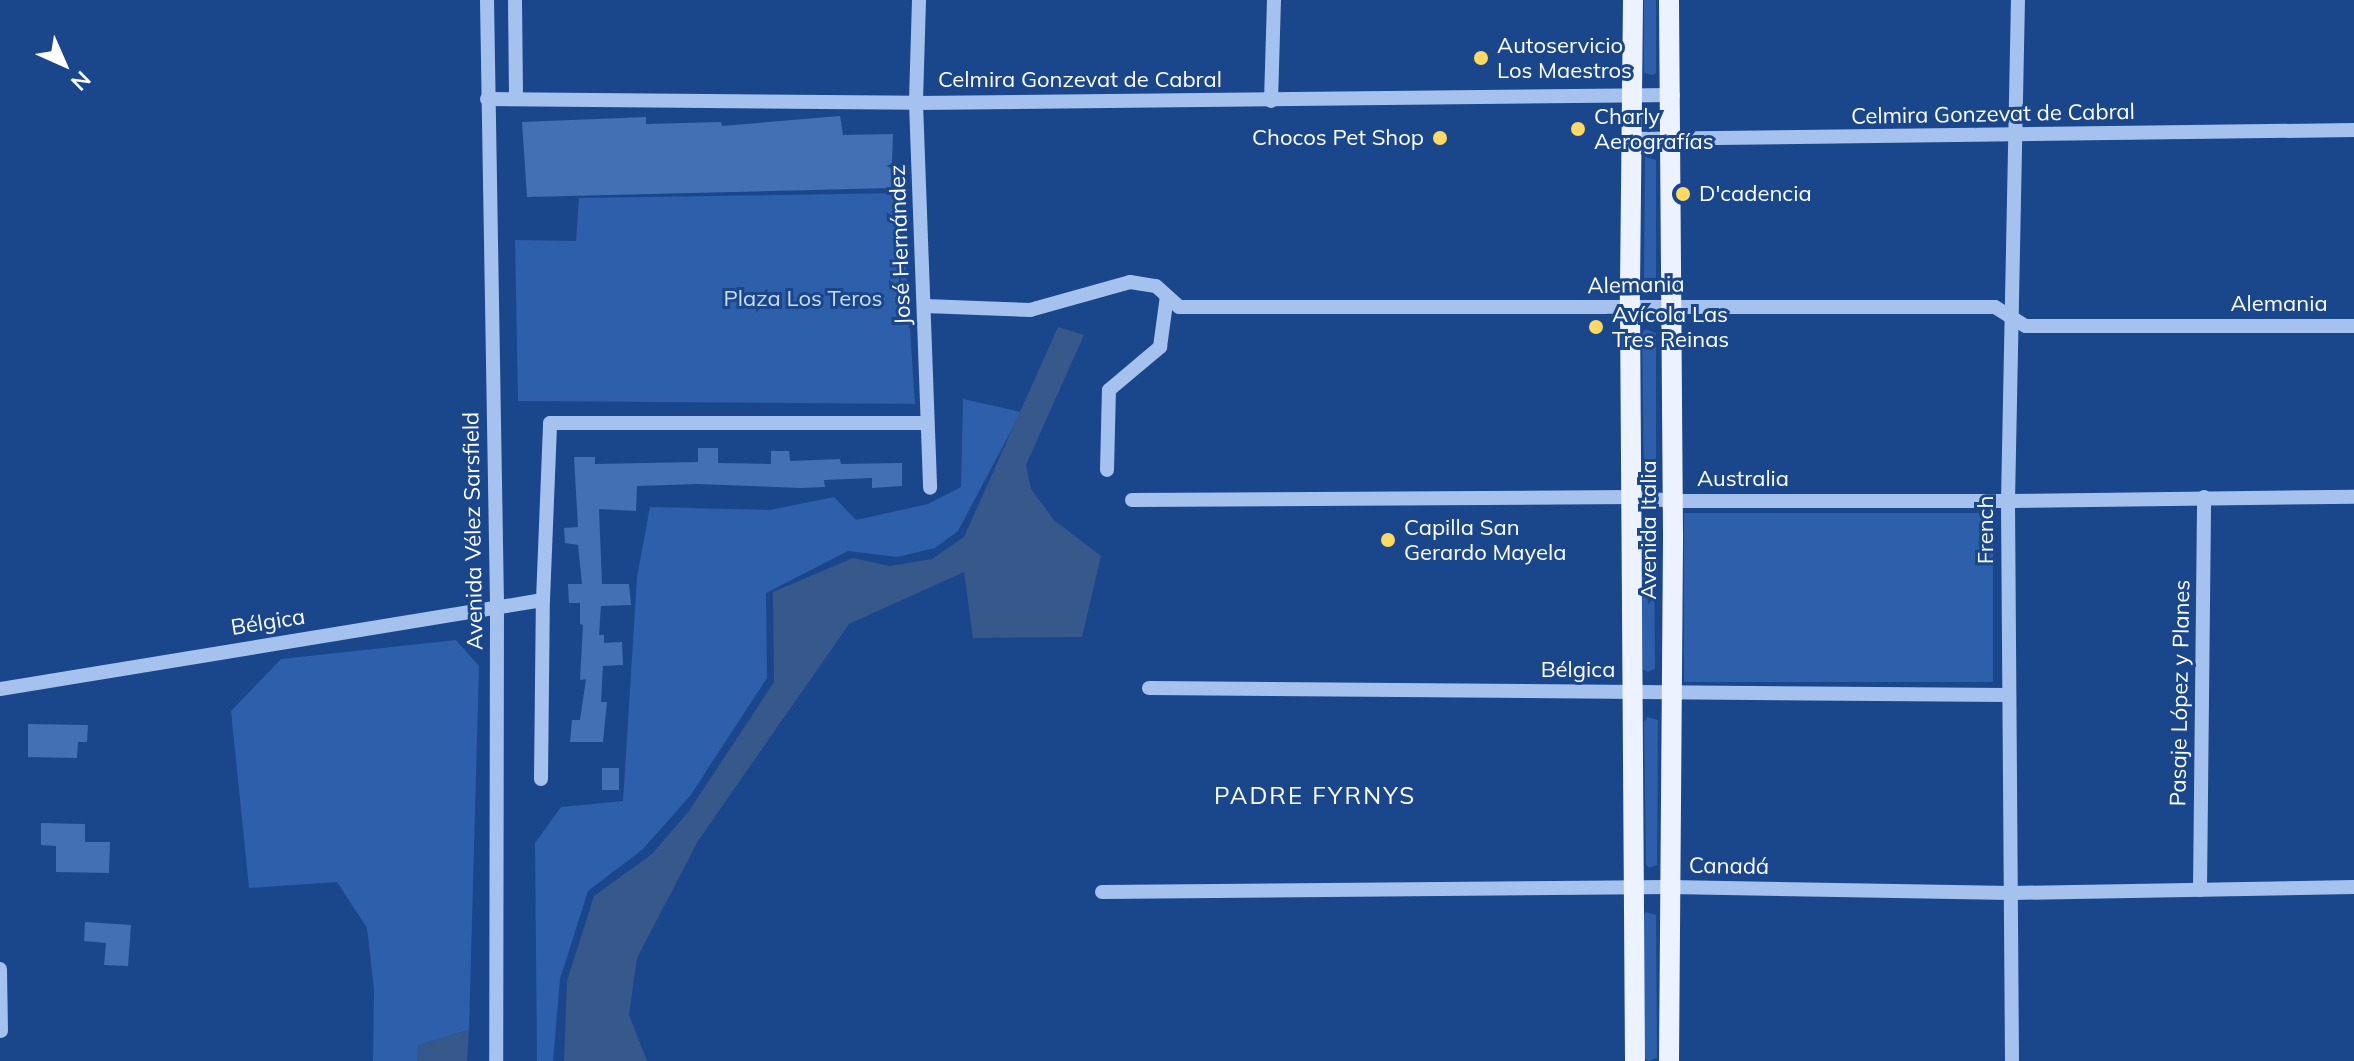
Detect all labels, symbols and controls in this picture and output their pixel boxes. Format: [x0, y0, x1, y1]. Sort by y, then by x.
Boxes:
north arrow [24, 24, 104, 104]
place label: Autoservicio Los Maestros [1497, 32, 1632, 84]
marker: Autoservicio Los Maestros [1472, 49, 1490, 67]
text: N [65, 65, 97, 97]
street label: Celmira Gonzevat de Cabral [938, 67, 1222, 93]
street label: Celmira Gonzevat de Cabral [1851, 98, 2135, 130]
place label: Charly Aerografías [1594, 103, 1714, 154]
marker: Charly Aerografías [1569, 120, 1587, 138]
place label: Chocos Pet Shop [1252, 125, 1424, 151]
marker: Chocos Pet Shop [1431, 129, 1449, 147]
street label: José Hernández [884, 164, 916, 326]
place label: D'cadencia [1699, 181, 1812, 207]
marker: D'cadencia [1674, 185, 1692, 203]
street label: Alemania [1587, 271, 1685, 299]
park label: Plaza Los Teros [724, 286, 882, 312]
street label: Alemania [2230, 291, 2328, 317]
place label: Avícola Las Tres Reinas [1612, 301, 1729, 352]
marker: Avícola Las Tres Reinas [1587, 318, 1605, 336]
street label: Avenida Vélez Sarsfield [458, 412, 488, 650]
street label: Avenida Italia [1636, 460, 1662, 600]
street label: Australia [1697, 466, 1789, 492]
street label: French [1973, 496, 1999, 564]
place label: Capilla San Gerardo Mayela [1404, 514, 1566, 566]
marker: Capilla San Gerardo Mayela [1379, 531, 1397, 549]
street label: Pasaje López y Planes [2165, 579, 2195, 807]
street label: Bélgica [229, 603, 307, 641]
street label: Bélgica [1541, 657, 1615, 683]
district label: PADRE FYRNYS [1214, 782, 1416, 810]
street label: Canadá [1689, 852, 1769, 880]

